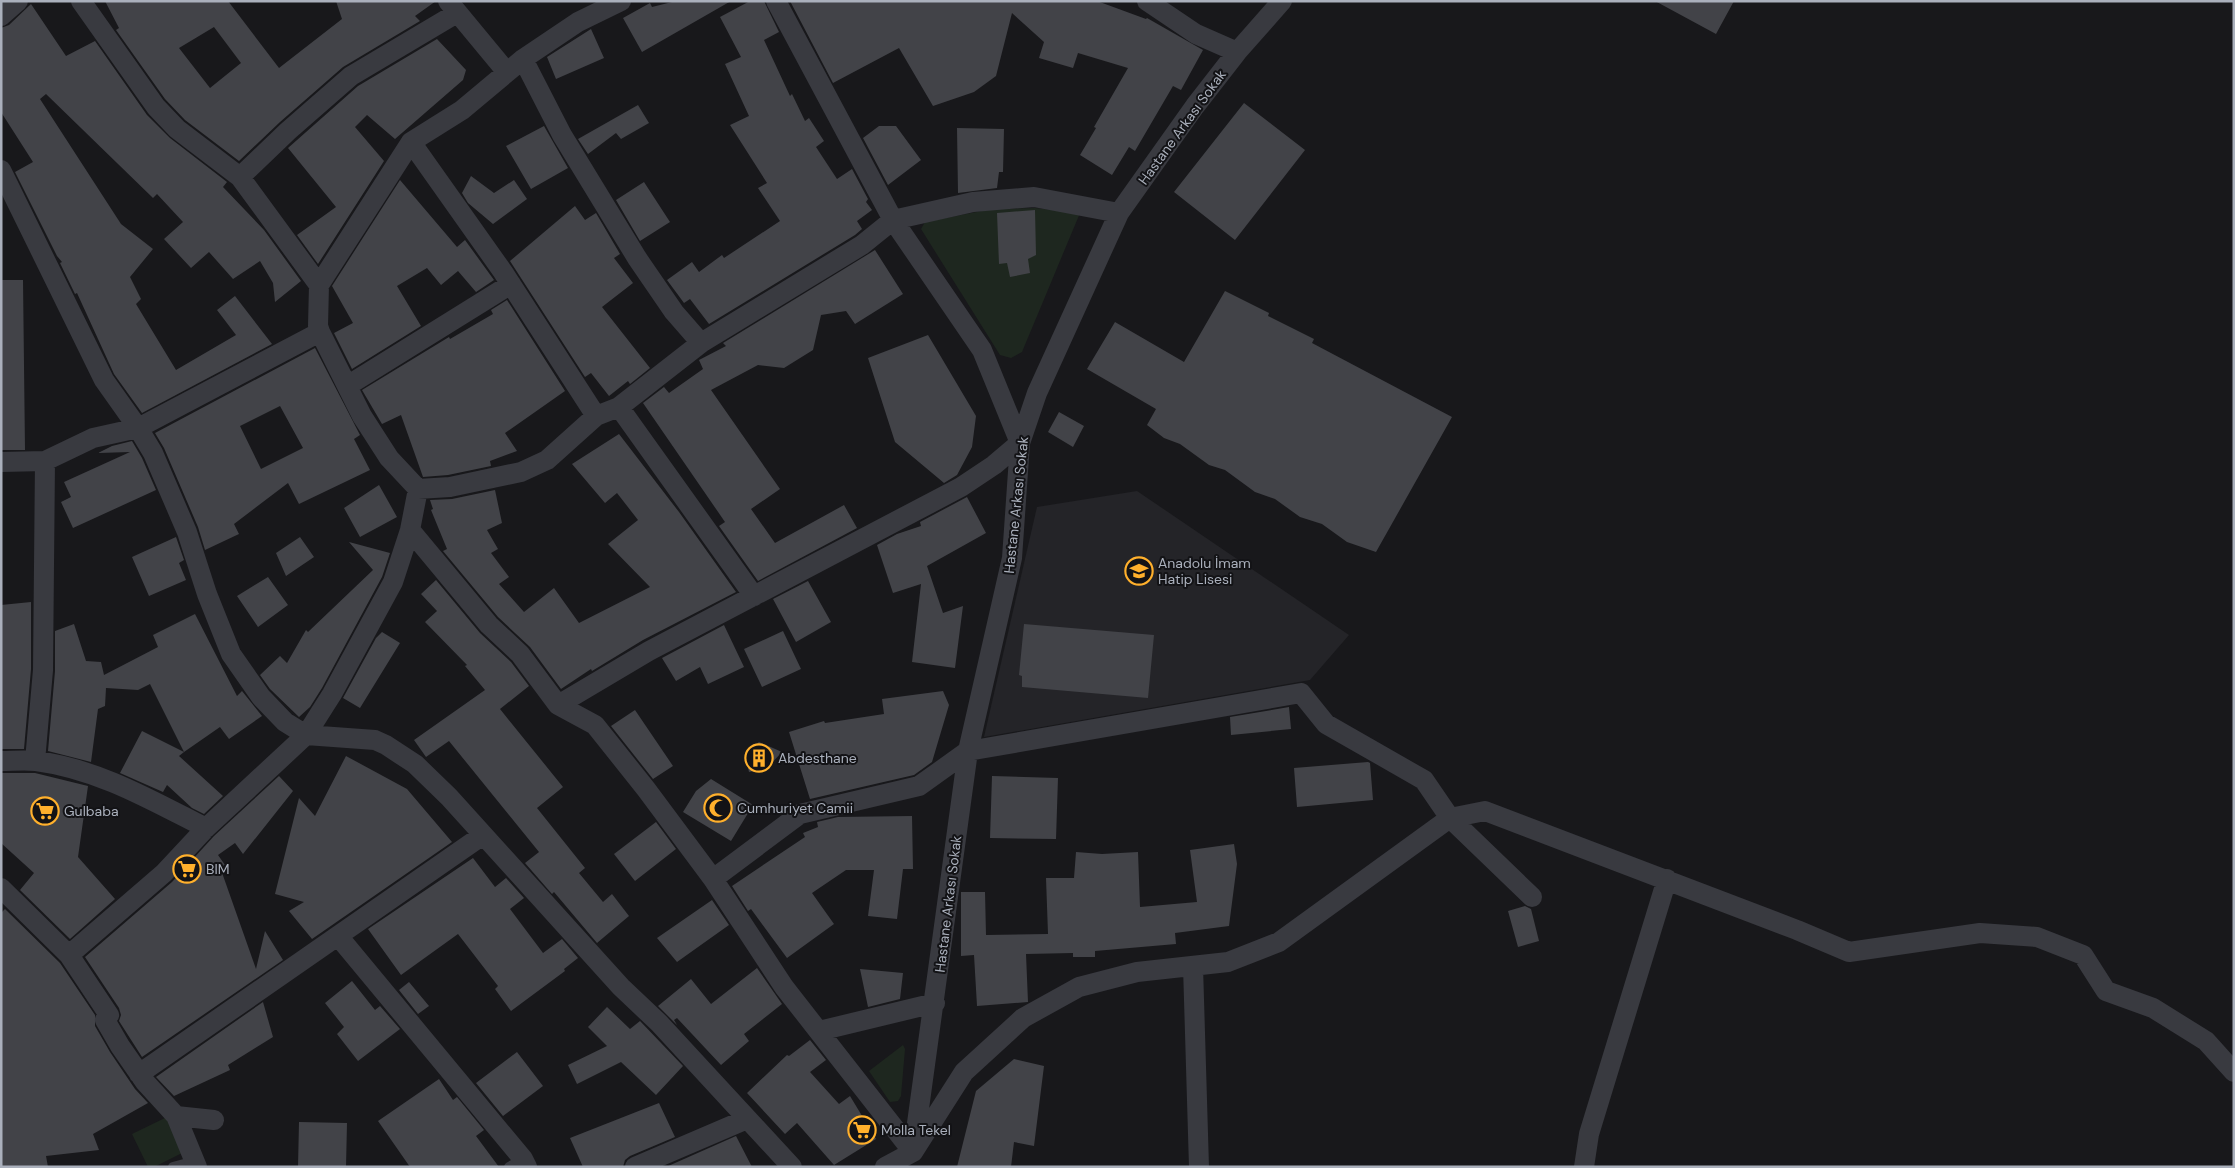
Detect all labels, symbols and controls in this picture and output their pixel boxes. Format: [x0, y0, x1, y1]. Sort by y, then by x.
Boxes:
street label: Hastane Arkası Sokak [1134, 66, 1230, 188]
street label: Hastane Arkası Sokak [1000, 436, 1032, 574]
place label: Anadolu İmam Hatip Lisesi [1158, 554, 1251, 588]
school or university icon: Anadolu İmam Hatip Lisesi [1124, 556, 1154, 586]
building icon: Abdesthane [744, 743, 774, 773]
place label: Abdesthane [778, 749, 857, 767]
mosque icon: Cumhuriyet Camii [703, 793, 733, 823]
supermarket icon: Gulbaba [30, 796, 60, 826]
place label: Cumhuriyet Camii [737, 799, 853, 817]
place label: Gulbaba [64, 802, 119, 820]
street label: Hastane Arkası Sokak [931, 835, 965, 973]
supermarket icon: BIM [172, 854, 202, 884]
place label: BIM [206, 860, 230, 878]
supermarket icon: Molla Tekel [847, 1115, 877, 1145]
place label: Molla Tekel [881, 1121, 951, 1139]

